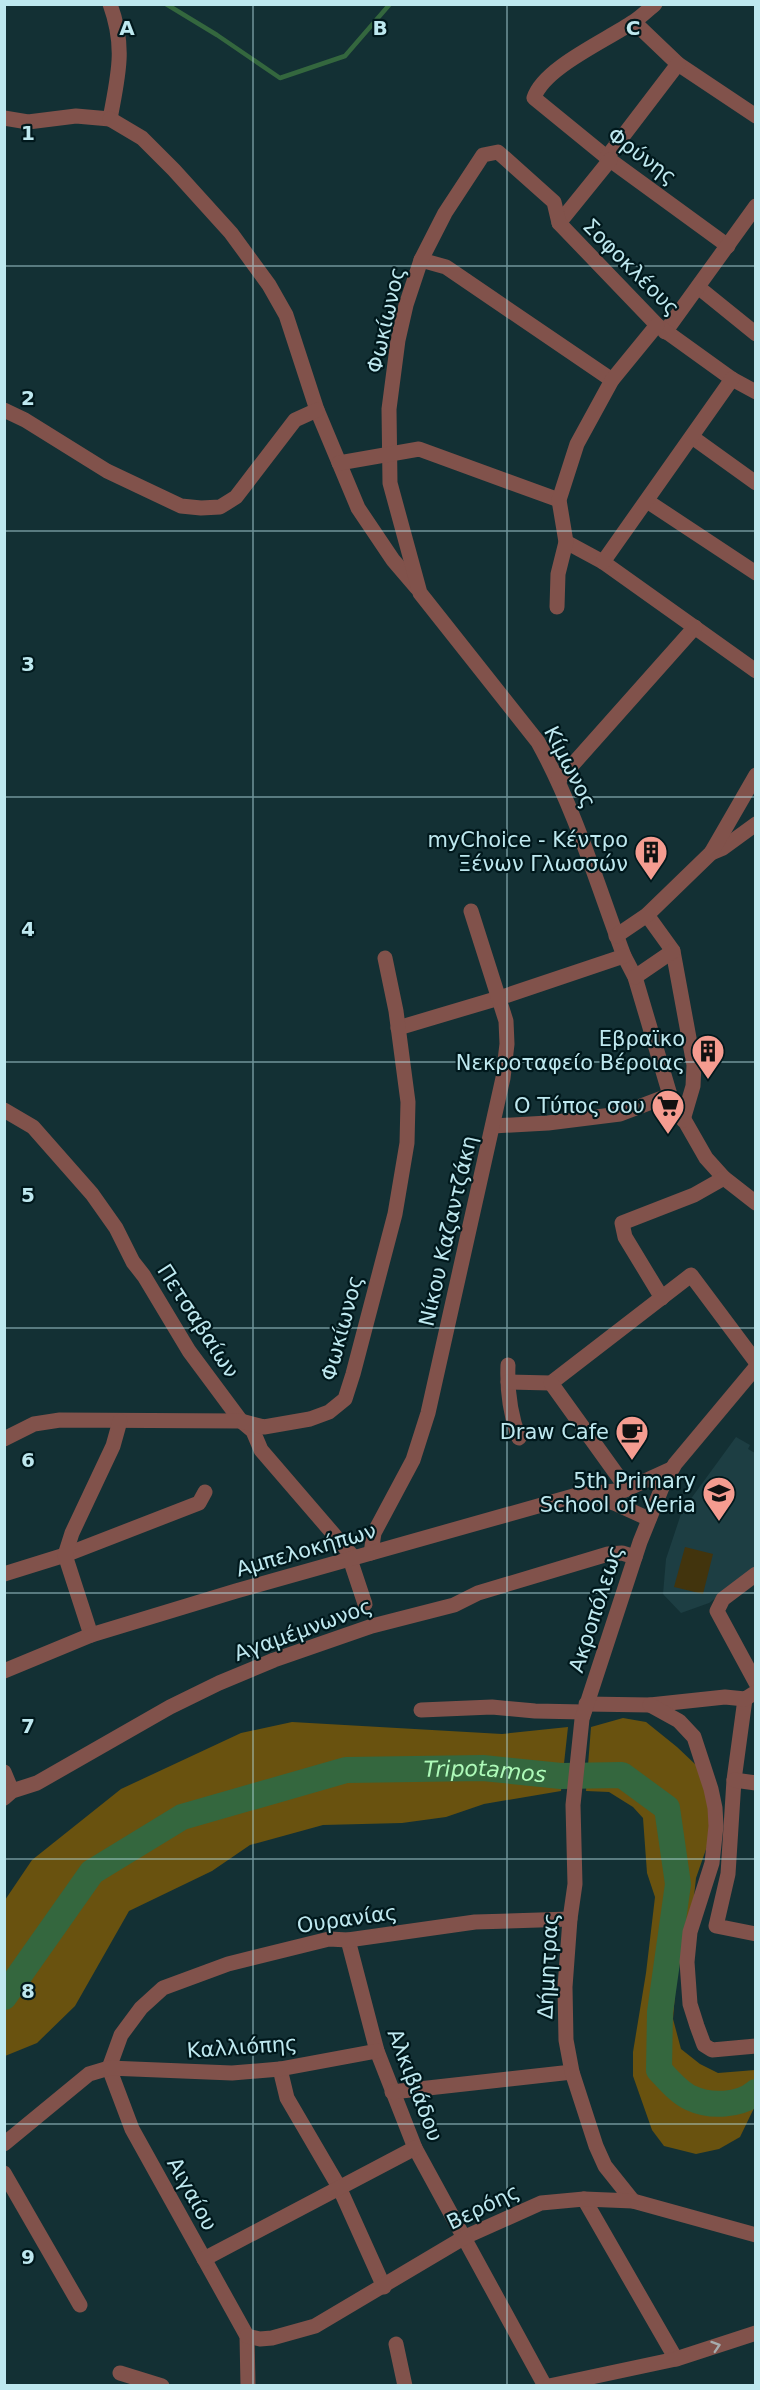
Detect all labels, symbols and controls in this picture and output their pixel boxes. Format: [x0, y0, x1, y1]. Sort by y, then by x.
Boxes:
text: A [119, 16, 135, 40]
text: B [372, 16, 388, 40]
text: C [626, 16, 640, 40]
text: 1 [21, 121, 35, 145]
street label: Φρύνης [603, 123, 681, 189]
street label: Σοφοκλέους [578, 214, 684, 320]
street label: Φωκίωνος [362, 265, 410, 375]
text: 2 [21, 386, 35, 410]
text: 3 [21, 652, 35, 676]
street label: Κίμωνος [539, 722, 601, 812]
place label: myChoice - Κέντρο Ξένων Γλωσσών [427, 828, 628, 876]
building icon: myChoice - Κέντρο Ξένων Γλωσσών [633, 834, 669, 881]
text: 4 [21, 917, 35, 941]
place label: Εβραϊκο Νεκροταφείο Βέροιας [456, 1027, 685, 1075]
building icon: Εβραϊκο Νεκροταφείο Βέροιας [690, 1033, 726, 1080]
supermarket icon: Ο Τύπος σου [650, 1088, 686, 1135]
place label: Ο Τύπος σου [514, 1094, 645, 1118]
street label: Νίκου Καζαντζάκη [414, 1133, 482, 1329]
text: 5 [21, 1183, 35, 1207]
street label: Πετσαβαίων [152, 1260, 244, 1382]
street label: Φωκίωνος [316, 1273, 368, 1383]
cafe icon: Draw Cafe [614, 1414, 650, 1461]
place label: Draw Cafe [500, 1420, 609, 1444]
text: 6 [21, 1448, 35, 1472]
place label: 5th Primary School of Veria [540, 1469, 696, 1517]
school or university icon: 5th Primary School of Veria [701, 1475, 737, 1522]
street label: Αμπελοκήπων [233, 1519, 379, 1581]
street label: Ακροπόλεως [564, 1542, 628, 1676]
street label: Αγαμέμνωνος [231, 1594, 375, 1666]
text: 7 [21, 1714, 35, 1738]
water label: Tripotamos [423, 1755, 547, 1787]
street label: Ουρανίας [295, 1900, 399, 1938]
street label: Δήμητρας [533, 1912, 563, 2020]
text: 8 [21, 1979, 35, 2003]
street label: Αλκιβιάδου [383, 2025, 447, 2145]
street label: Καλλιόπης [186, 2031, 298, 2063]
street label: Αιγαίου [162, 2153, 222, 2235]
street label: Βερόης [443, 2179, 523, 2235]
text: 9 [21, 2245, 35, 2269]
one-way arrow [710, 2341, 721, 2353]

